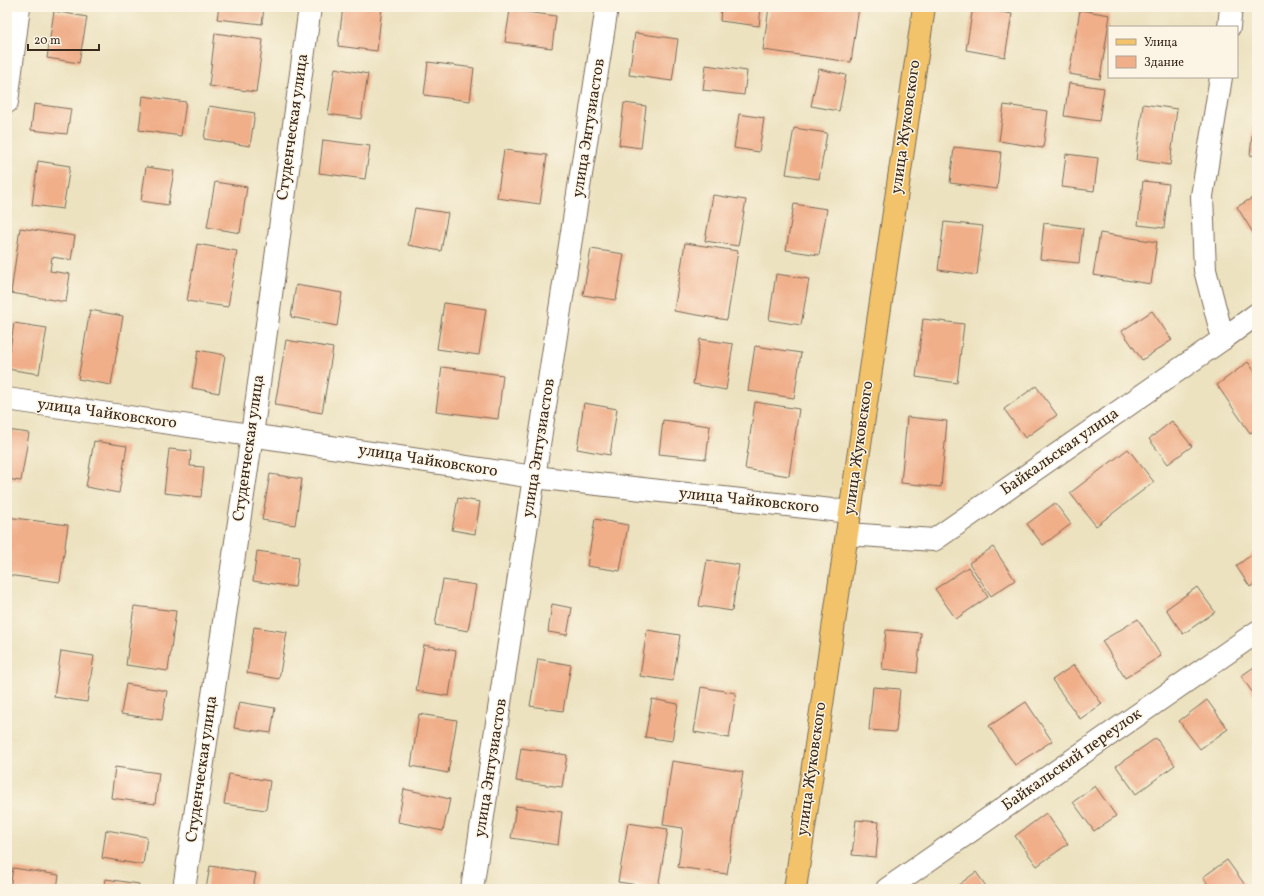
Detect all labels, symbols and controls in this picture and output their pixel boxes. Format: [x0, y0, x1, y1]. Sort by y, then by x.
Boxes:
scale bar [28, 26, 99, 52]
legend [1108, 26, 1238, 78]
text: 20 m [34, 33, 61, 49]
text: Улица [1144, 35, 1177, 51]
street label: Студенческая улица [272, 52, 314, 202]
text: Здание [1144, 55, 1184, 71]
street label: улица Энтузиастов [567, 57, 611, 199]
street label: улица Жуковского [886, 59, 926, 195]
street label: Студенческая улица [228, 373, 270, 523]
street label: улица Энтузиастов [517, 377, 561, 519]
street label: улица Жуковского [839, 380, 879, 516]
street label: улица Чайковского [36, 393, 178, 435]
street label: Байкальская улица [996, 403, 1124, 501]
street label: улица Чайковского [357, 439, 499, 483]
street label: улица Чайковского [678, 483, 820, 519]
street label: Студенческая улица [181, 694, 223, 844]
street label: улица Энтузиастов [469, 697, 513, 839]
street label: улица Жуковского [792, 701, 832, 837]
street label: Байкальский переулок [998, 703, 1147, 817]

